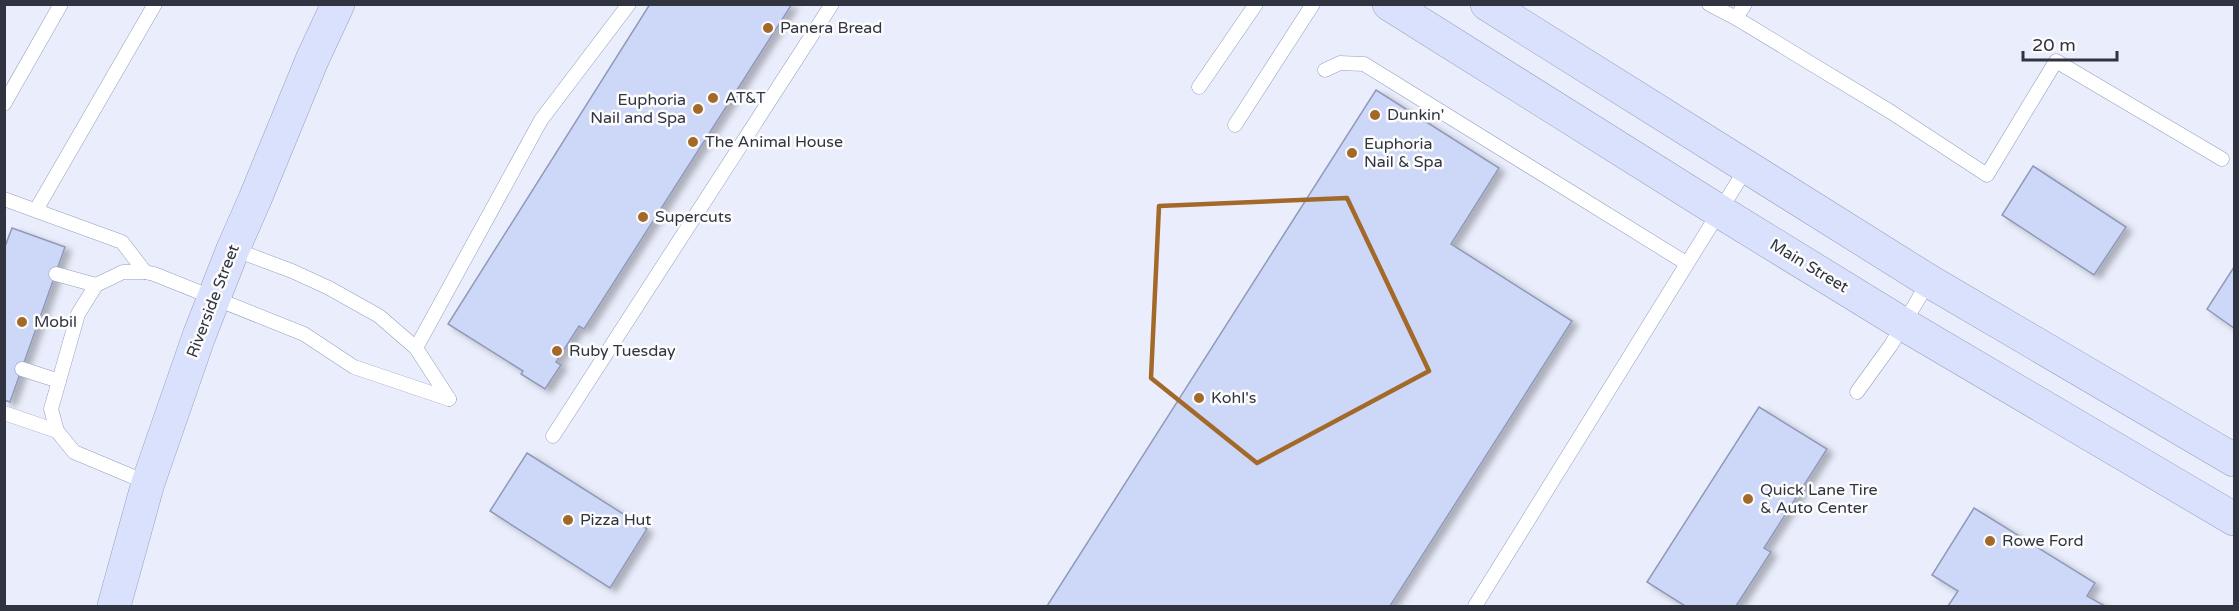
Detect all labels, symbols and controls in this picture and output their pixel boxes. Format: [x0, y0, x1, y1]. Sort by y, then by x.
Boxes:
place label: Panera Bread [780, 18, 882, 38]
marker: Panera Bread [761, 21, 775, 35]
scale bar [2023, 24, 2118, 62]
text: 20 m [2032, 34, 2076, 56]
place label: AT&T [725, 88, 766, 108]
place label: Euphoria Nail and Spa [590, 90, 686, 128]
marker: AT&T [706, 91, 720, 105]
marker: Euphoria Nail and Spa [691, 102, 705, 116]
place label: Dunkin' [1387, 105, 1444, 125]
marker: Dunkin' [1368, 108, 1382, 122]
place label: The Animal House [705, 132, 843, 152]
place label: Euphoria Nail & Spa [1364, 134, 1443, 172]
marker: The Animal House [686, 135, 700, 149]
marker: Euphoria Nail & Spa [1345, 146, 1359, 160]
place label: Supercuts [655, 207, 732, 227]
marker: Supercuts [636, 210, 650, 224]
street label: Main Street [1766, 235, 1852, 297]
street label: Riverside Street [182, 242, 244, 360]
place label: Mobil [34, 312, 77, 332]
marker: Mobil [15, 315, 29, 329]
place label: Ruby Tuesday [569, 341, 676, 361]
marker: Ruby Tuesday [550, 344, 564, 358]
place label: Kohl's [1211, 388, 1256, 408]
marker: Kohl's [1192, 391, 1206, 405]
place label: Quick Lane Tire & Auto Center [1760, 480, 1878, 518]
marker: Quick Lane Tire & Auto Center [1741, 492, 1755, 506]
place label: Pizza Hut [580, 510, 651, 530]
marker: Pizza Hut [561, 513, 575, 527]
place label: Rowe Ford [2002, 531, 2084, 551]
marker: Rowe Ford [1983, 534, 1997, 548]

